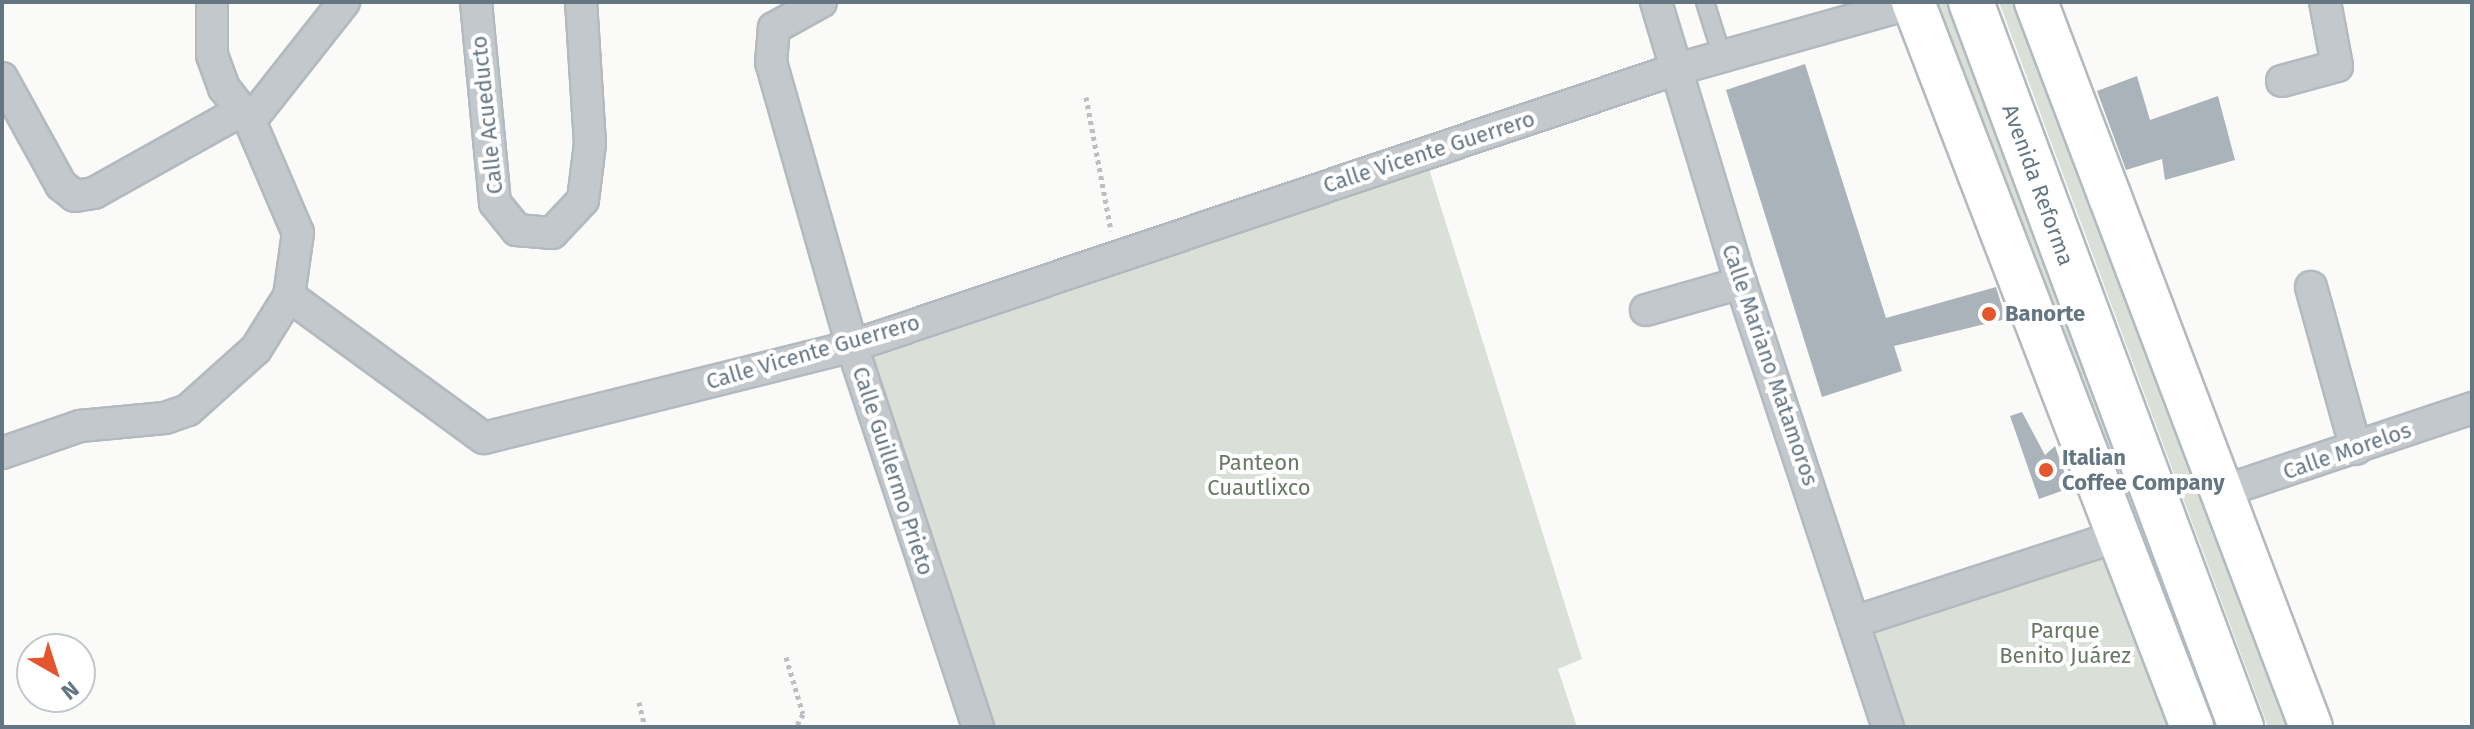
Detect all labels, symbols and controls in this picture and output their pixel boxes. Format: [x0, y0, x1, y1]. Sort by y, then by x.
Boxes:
street label: Calle Acueducto [466, 35, 508, 195]
street label: Avenida Reforma [1997, 101, 2079, 269]
street label: Calle Vicente Guerrero [1320, 105, 1538, 199]
street label: Calle Mariano Matamoros [1716, 241, 1824, 489]
place label: Banorte [2005, 301, 2085, 327]
marker: Banorte [1980, 305, 1998, 323]
street label: Calle Vicente Guerrero [703, 309, 923, 395]
street label: Calle Guillermo Prieto [847, 363, 939, 579]
street label: Calle Morelos [2279, 417, 2415, 485]
place label: Italian Coffee Company [2062, 444, 2225, 496]
park label: Panteon Cuautlixco [1207, 449, 1311, 500]
marker: Italian Coffee Company [2037, 461, 2055, 479]
park label: Parque Benito Juárez [1999, 617, 2131, 668]
north arrow [16, 633, 96, 713]
text: N [56, 675, 84, 706]

